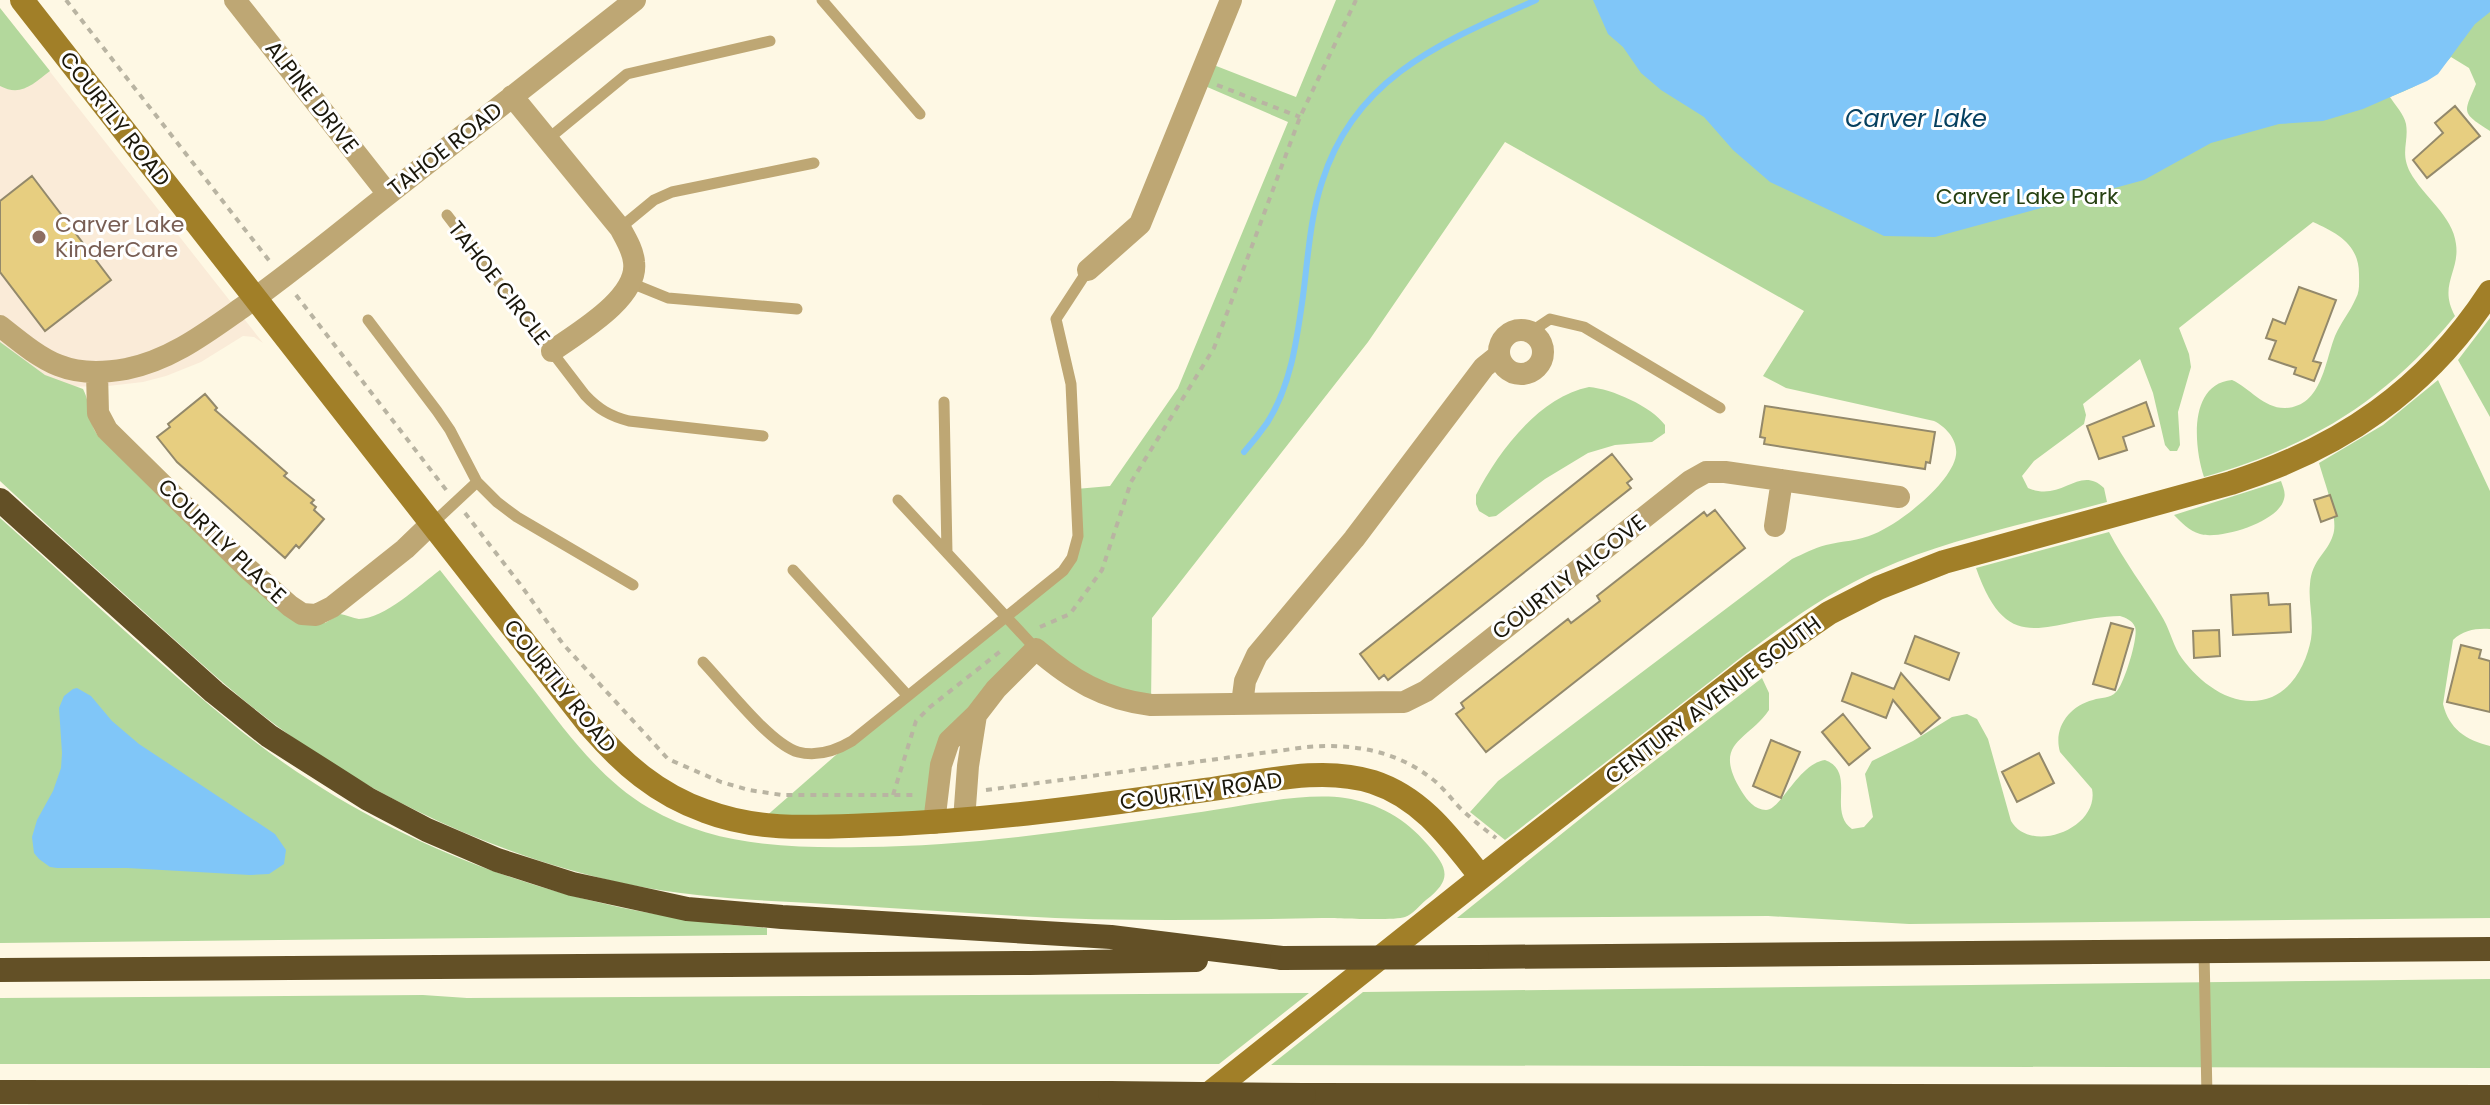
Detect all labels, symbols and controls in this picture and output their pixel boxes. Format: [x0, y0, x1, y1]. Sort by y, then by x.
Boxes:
street label: ALPINE DRIVE [258, 34, 366, 160]
street label: COURTLY ROAD [52, 45, 178, 193]
street label: TAHOE ROAD [381, 94, 509, 204]
water label: Carver Lake [1845, 102, 1987, 135]
park label: Carver Lake Park [1936, 181, 2119, 212]
place label: Carver Lake KinderCare [55, 209, 184, 265]
street label: TAHOE CIRCLE [441, 214, 557, 352]
marker: Carver Lake KinderCare [30, 228, 48, 246]
street label: COURTLY PLACE [151, 472, 293, 610]
street label: COURTLY ALCOVE [1486, 507, 1652, 647]
street label: CENTURY AVENUE SOUTH [1599, 608, 1827, 792]
street label: COURTLY ROAD [496, 613, 624, 759]
street label: COURTLY ROAD [1118, 764, 1284, 818]

